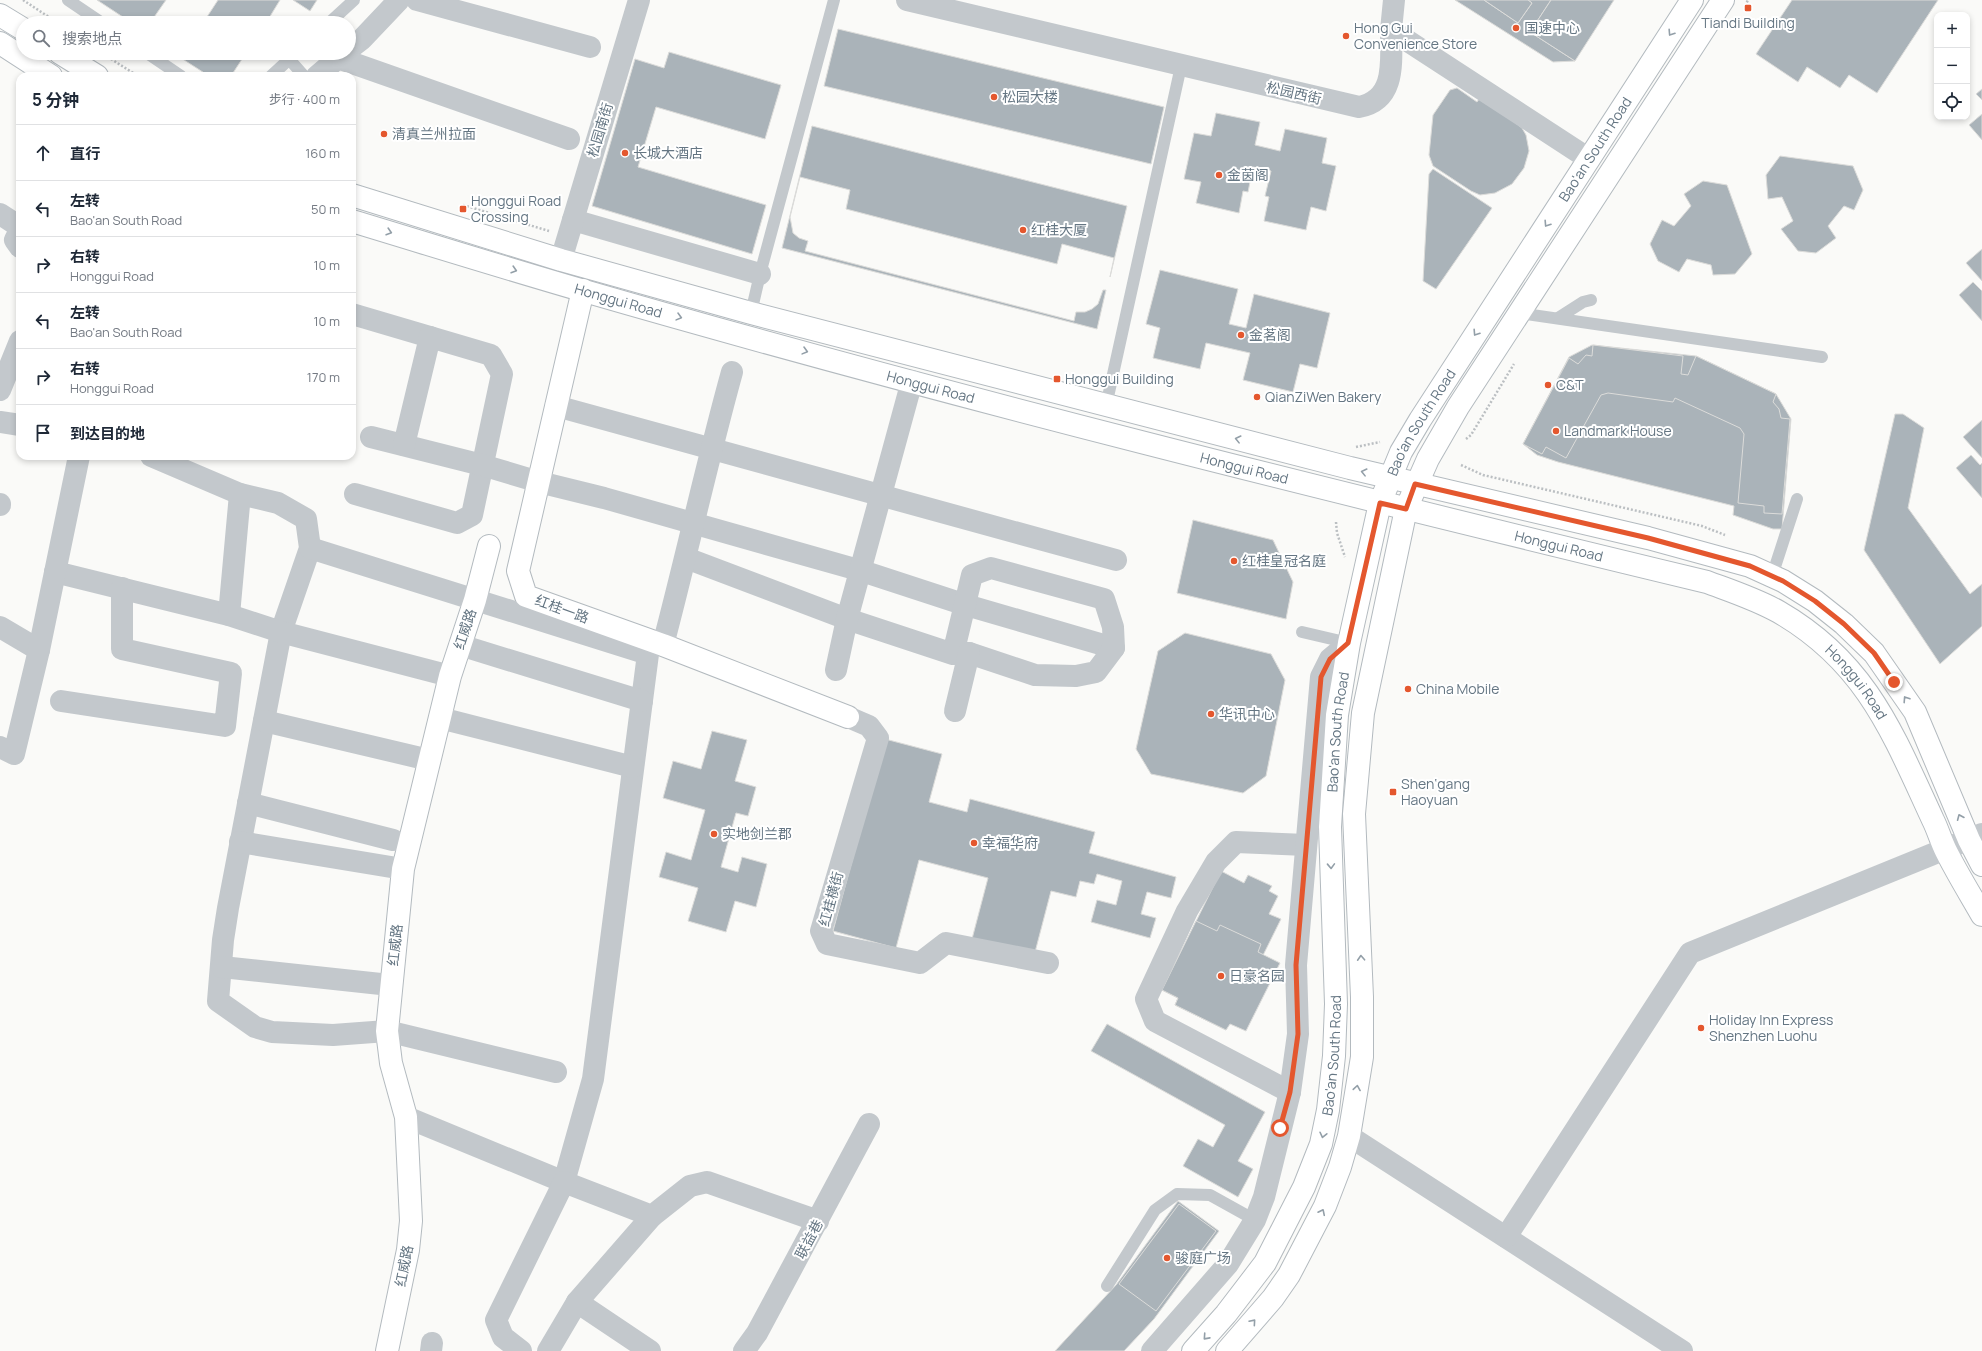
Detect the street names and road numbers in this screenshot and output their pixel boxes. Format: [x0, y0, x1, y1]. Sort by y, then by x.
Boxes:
street label: 松园西街 [1265, 77, 1324, 108]
street label: Bao'an South Road [1554, 93, 1636, 205]
street label: 松园南街 [582, 100, 617, 159]
street label: Honggui Road [572, 279, 665, 322]
street label: Bao'an South Road [1382, 365, 1460, 478]
street label: Honggui Road [885, 366, 977, 407]
street label: Honggui Road [1198, 447, 1291, 488]
street label: Honggui Road [1513, 526, 1605, 565]
street label: 红桂一路 [533, 590, 592, 627]
street label: 红威路 [449, 606, 480, 652]
street label: Honggui Road [1821, 640, 1892, 723]
street label: Bao'an South Road [1322, 670, 1353, 793]
street label: 红桂横街 [814, 869, 847, 928]
street label: 红威路 [383, 923, 406, 967]
street label: Bao'an South Road [1317, 995, 1345, 1117]
street label: 联益巷 [790, 1216, 827, 1262]
street label: 红威路 [390, 1243, 417, 1288]

